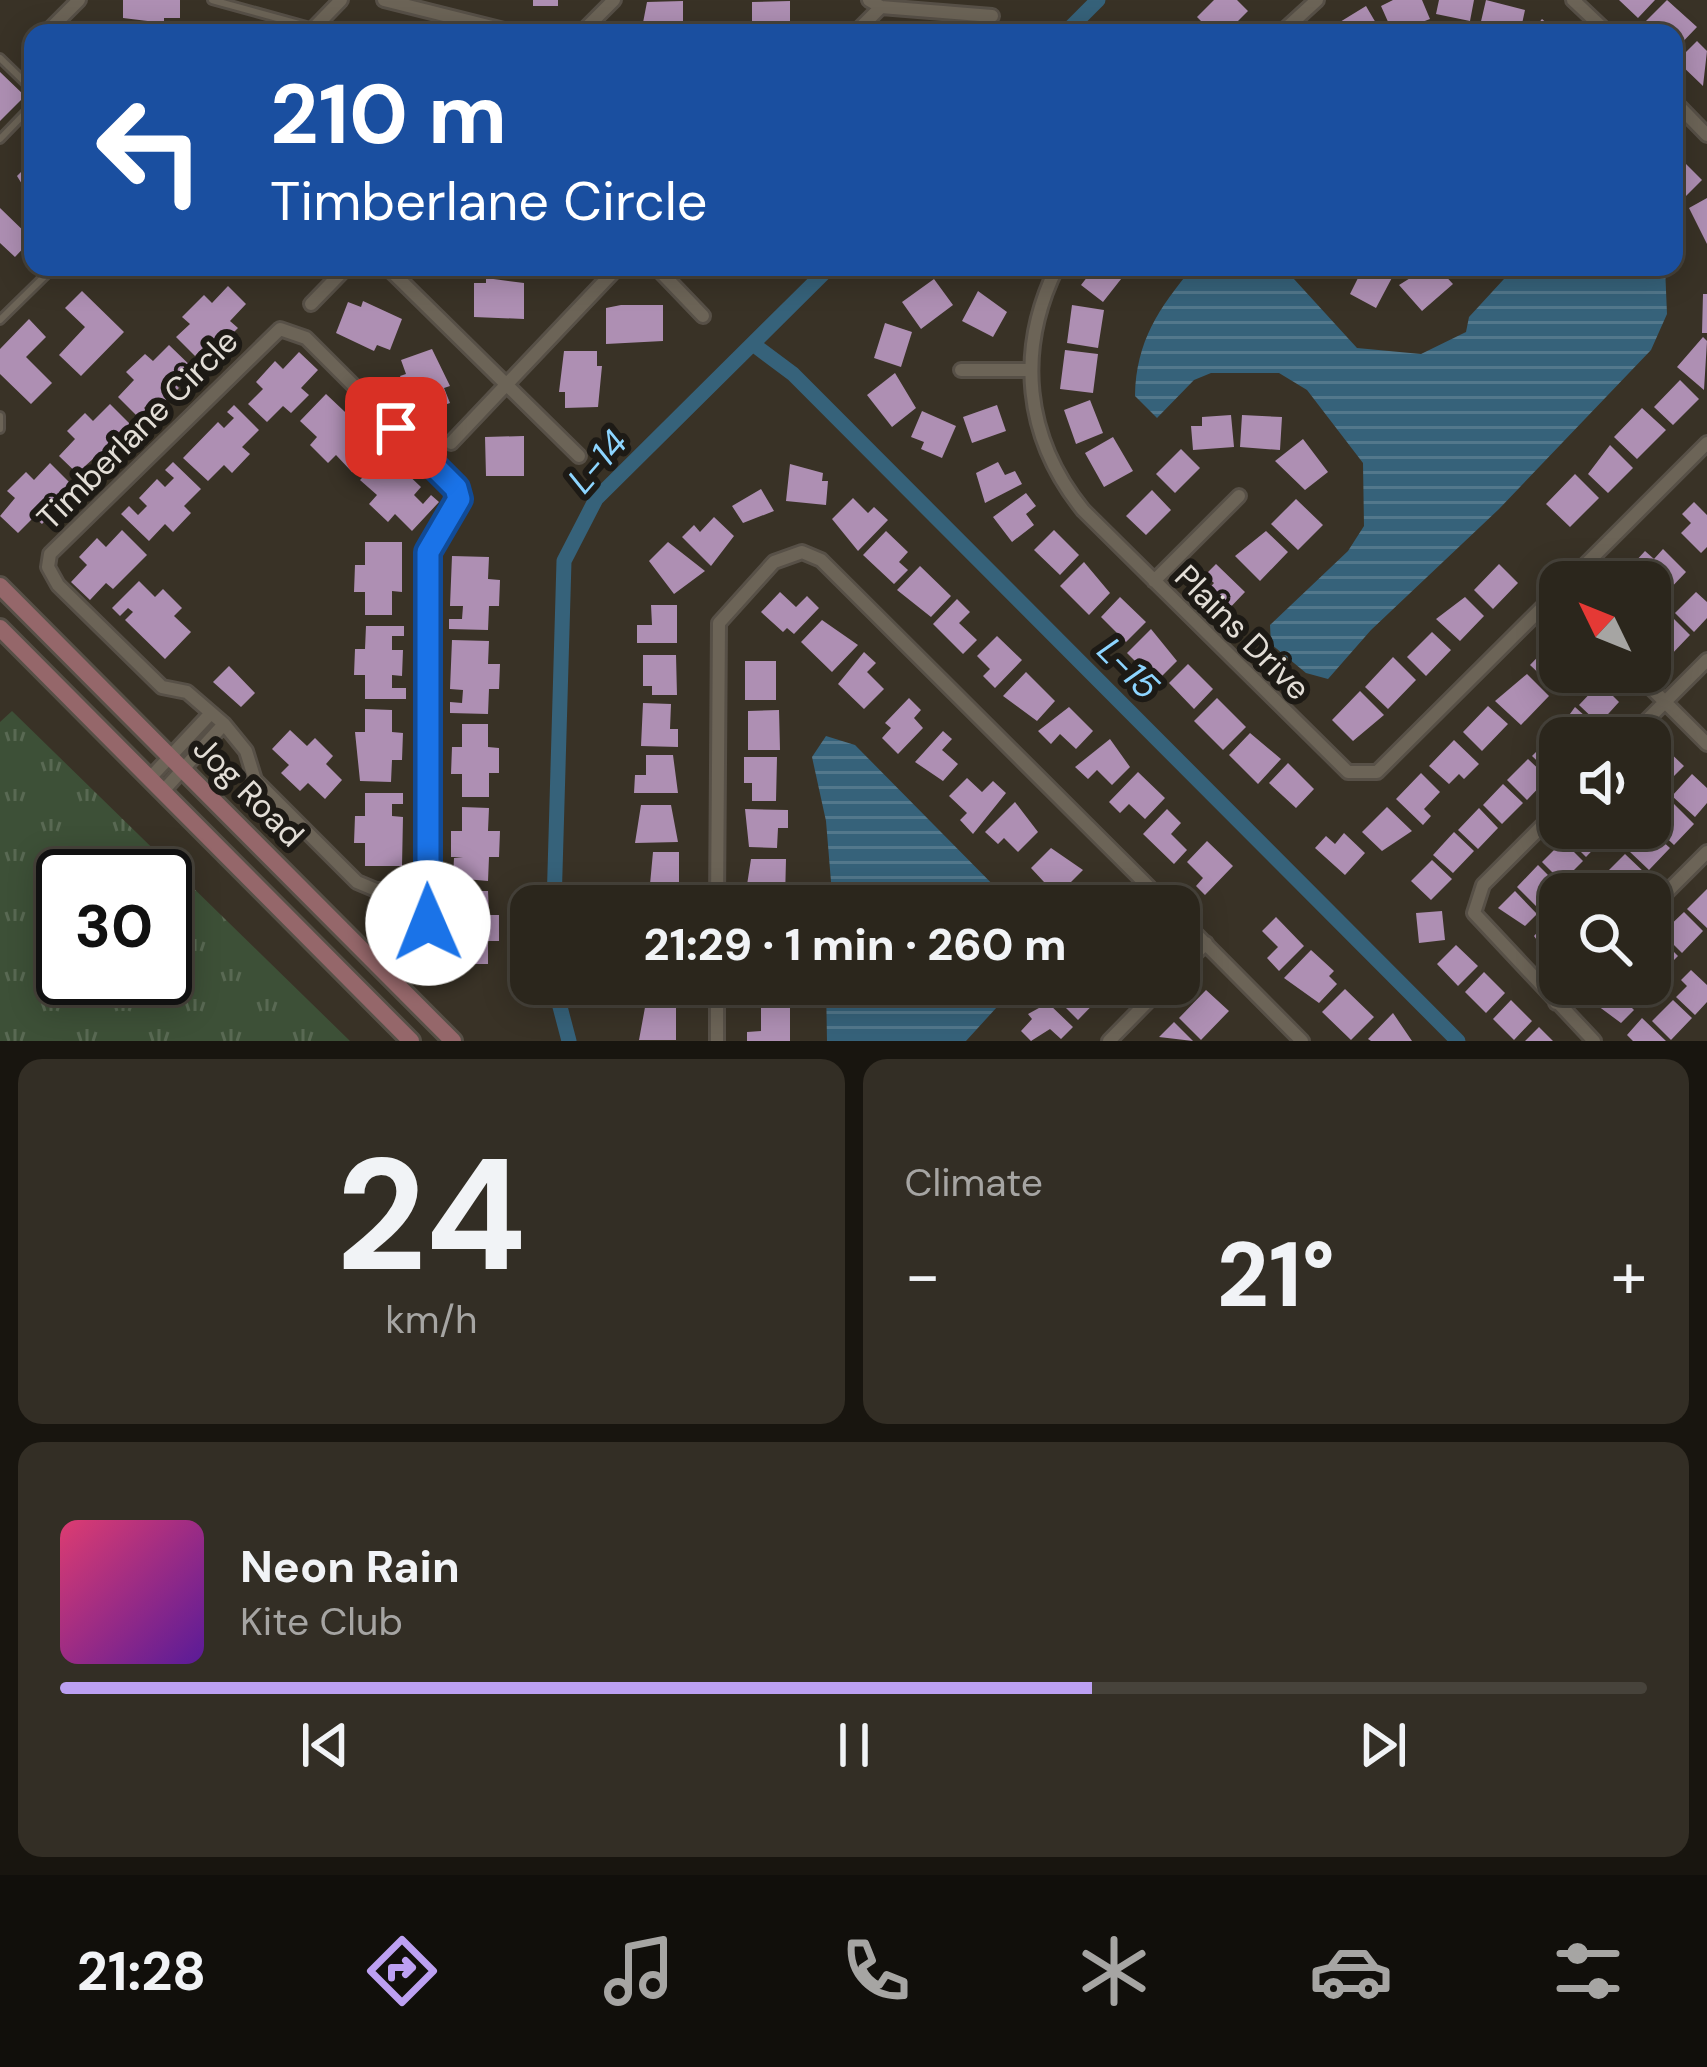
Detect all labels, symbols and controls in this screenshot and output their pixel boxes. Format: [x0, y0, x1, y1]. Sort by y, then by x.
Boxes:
text: 210 m [270, 60, 507, 169]
icon: left [72, 72, 228, 228]
text: Timberlane Circle [270, 166, 708, 237]
street label: Timberlane Circle [28, 320, 247, 539]
pin [345, 377, 447, 479]
icon: arrive [363, 395, 429, 461]
water label: L-14 [557, 420, 638, 503]
street label: Plains Drive [1166, 555, 1320, 709]
north arrow [1539, 561, 1671, 693]
map controls [1539, 561, 1671, 1005]
water label: L-15 [1088, 627, 1170, 709]
button: sound [1539, 717, 1671, 849]
street label: Jog Road [184, 727, 313, 856]
speed limit sign: 30 [36, 849, 192, 1005]
position arrow [365, 860, 491, 986]
button: search [1539, 873, 1671, 1005]
text: 21:29 · 1 min · 260 m [643, 915, 1067, 974]
text: 24 [336, 1114, 526, 1317]
text: Climate [905, 1157, 1043, 1208]
text: 21° [1217, 1217, 1335, 1334]
text: − [905, 1233, 941, 1318]
text: + [1611, 1233, 1647, 1318]
text: km/h [385, 1294, 477, 1345]
text: Neon Rain [240, 1537, 460, 1596]
text: Kite Club [240, 1596, 403, 1647]
icon: previous [292, 1712, 358, 1778]
icon: pause [821, 1712, 887, 1778]
icon: next [1350, 1712, 1416, 1778]
icon: directions [360, 1929, 444, 2013]
icon: music [597, 1929, 681, 2013]
icon: phone [834, 1929, 918, 2013]
icon: climate [1072, 1929, 1156, 2013]
icon: car [1309, 1929, 1393, 2013]
icon: filters [1546, 1929, 1630, 2013]
text: 21:28 [77, 1936, 206, 2007]

